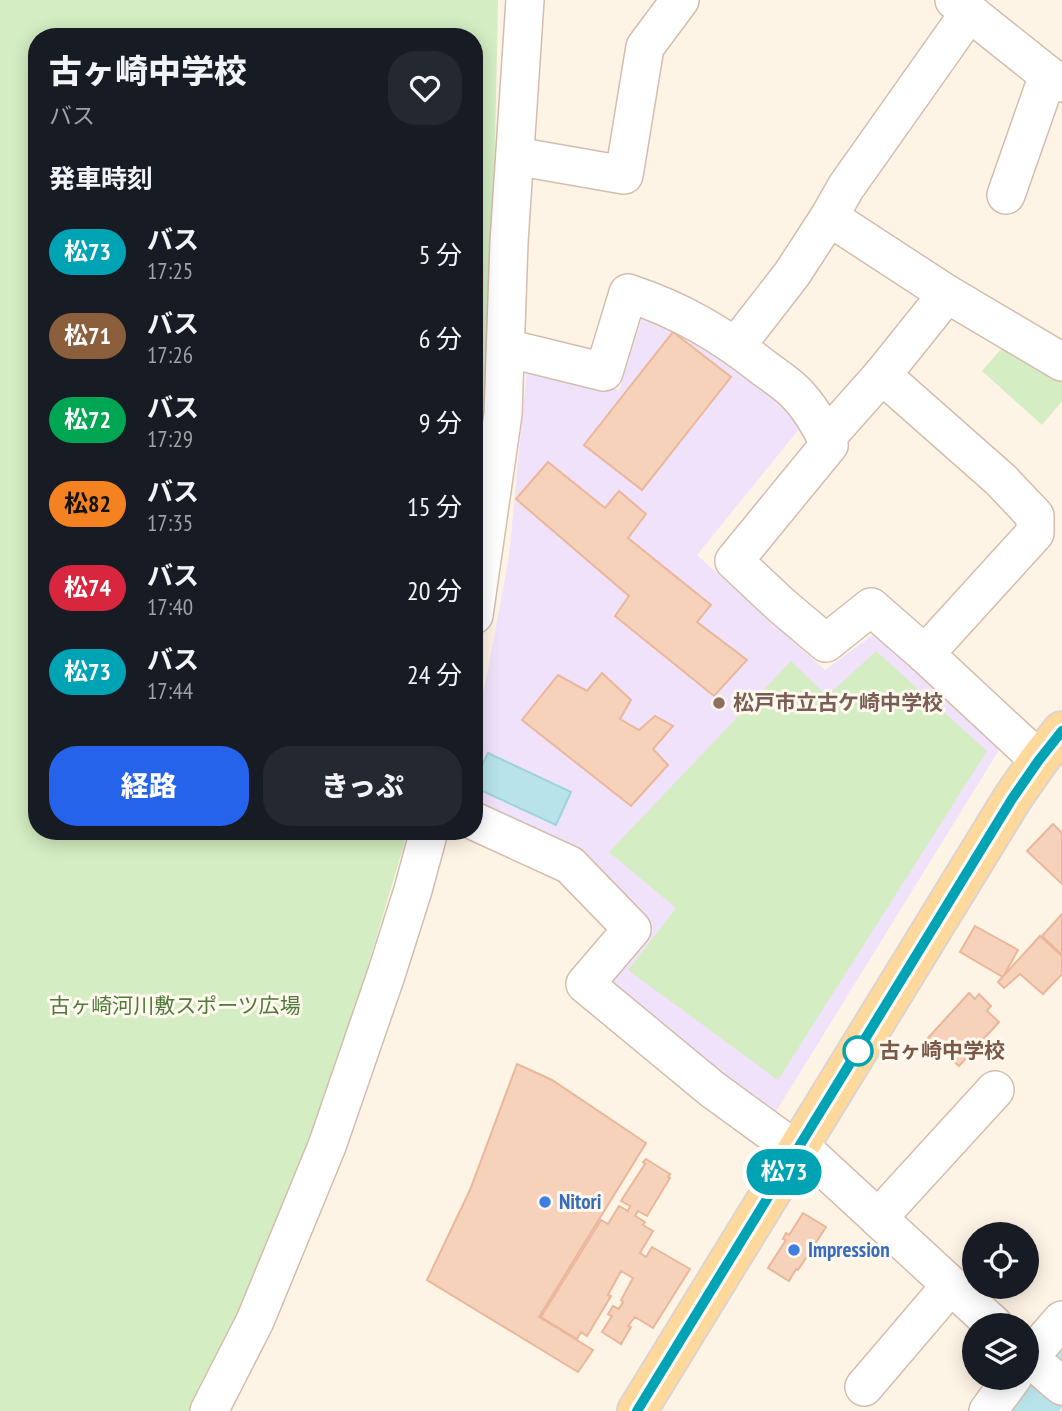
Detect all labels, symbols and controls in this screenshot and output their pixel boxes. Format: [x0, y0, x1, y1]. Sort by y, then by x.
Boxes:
text: 古ヶ崎中学校 [49, 49, 247, 92]
button: heart [388, 51, 462, 125]
text: バス [49, 101, 95, 130]
text: 発車時刻 [49, 162, 153, 195]
text: バス [147, 223, 199, 256]
text: 松73 [64, 236, 111, 267]
text: 5 分 [419, 238, 462, 271]
text: 17:25 [147, 256, 193, 285]
text: バス [147, 307, 199, 340]
text: 松71 [64, 320, 111, 351]
text: 6 分 [419, 322, 462, 355]
text: 17:26 [147, 340, 193, 369]
text: バス [147, 391, 199, 424]
text: 松72 [64, 404, 111, 435]
text: 9 分 [419, 406, 462, 439]
text: 17:29 [147, 424, 193, 453]
text: バス [147, 475, 199, 508]
text: 松82 [64, 488, 111, 519]
text: 15 分 [407, 490, 462, 523]
text: 17:35 [147, 508, 193, 537]
text: バス [147, 559, 199, 592]
text: 松74 [64, 572, 111, 603]
text: 20 分 [407, 574, 462, 607]
text: 17:40 [147, 592, 193, 621]
text: バス [147, 643, 199, 676]
text: 松73 [64, 656, 111, 687]
text: 24 分 [407, 658, 462, 691]
text: 17:44 [147, 676, 193, 705]
place label: 松戸市立古ケ崎中学校 [733, 689, 943, 716]
marker: 松戸市立古ケ崎中学校 [711, 695, 727, 711]
button: 経路 [49, 746, 249, 826]
button: きっぷ [263, 746, 462, 826]
park label: 古ヶ崎河川敷スポーツ広場 [49, 992, 301, 1019]
marker: 古ヶ崎中学校 [843, 1036, 873, 1066]
place label: 古ヶ崎中学校 [879, 1037, 1005, 1064]
line badge: 松73 [744, 1149, 824, 1195]
text: 松73 [761, 1156, 807, 1187]
place label: Nitori [559, 1188, 601, 1215]
marker: Nitori [537, 1194, 553, 1210]
map controls [962, 1222, 1039, 1390]
button: locate [962, 1222, 1039, 1299]
place label: Impression [808, 1236, 890, 1263]
marker: Impression [786, 1242, 802, 1258]
button: layers [962, 1313, 1039, 1390]

